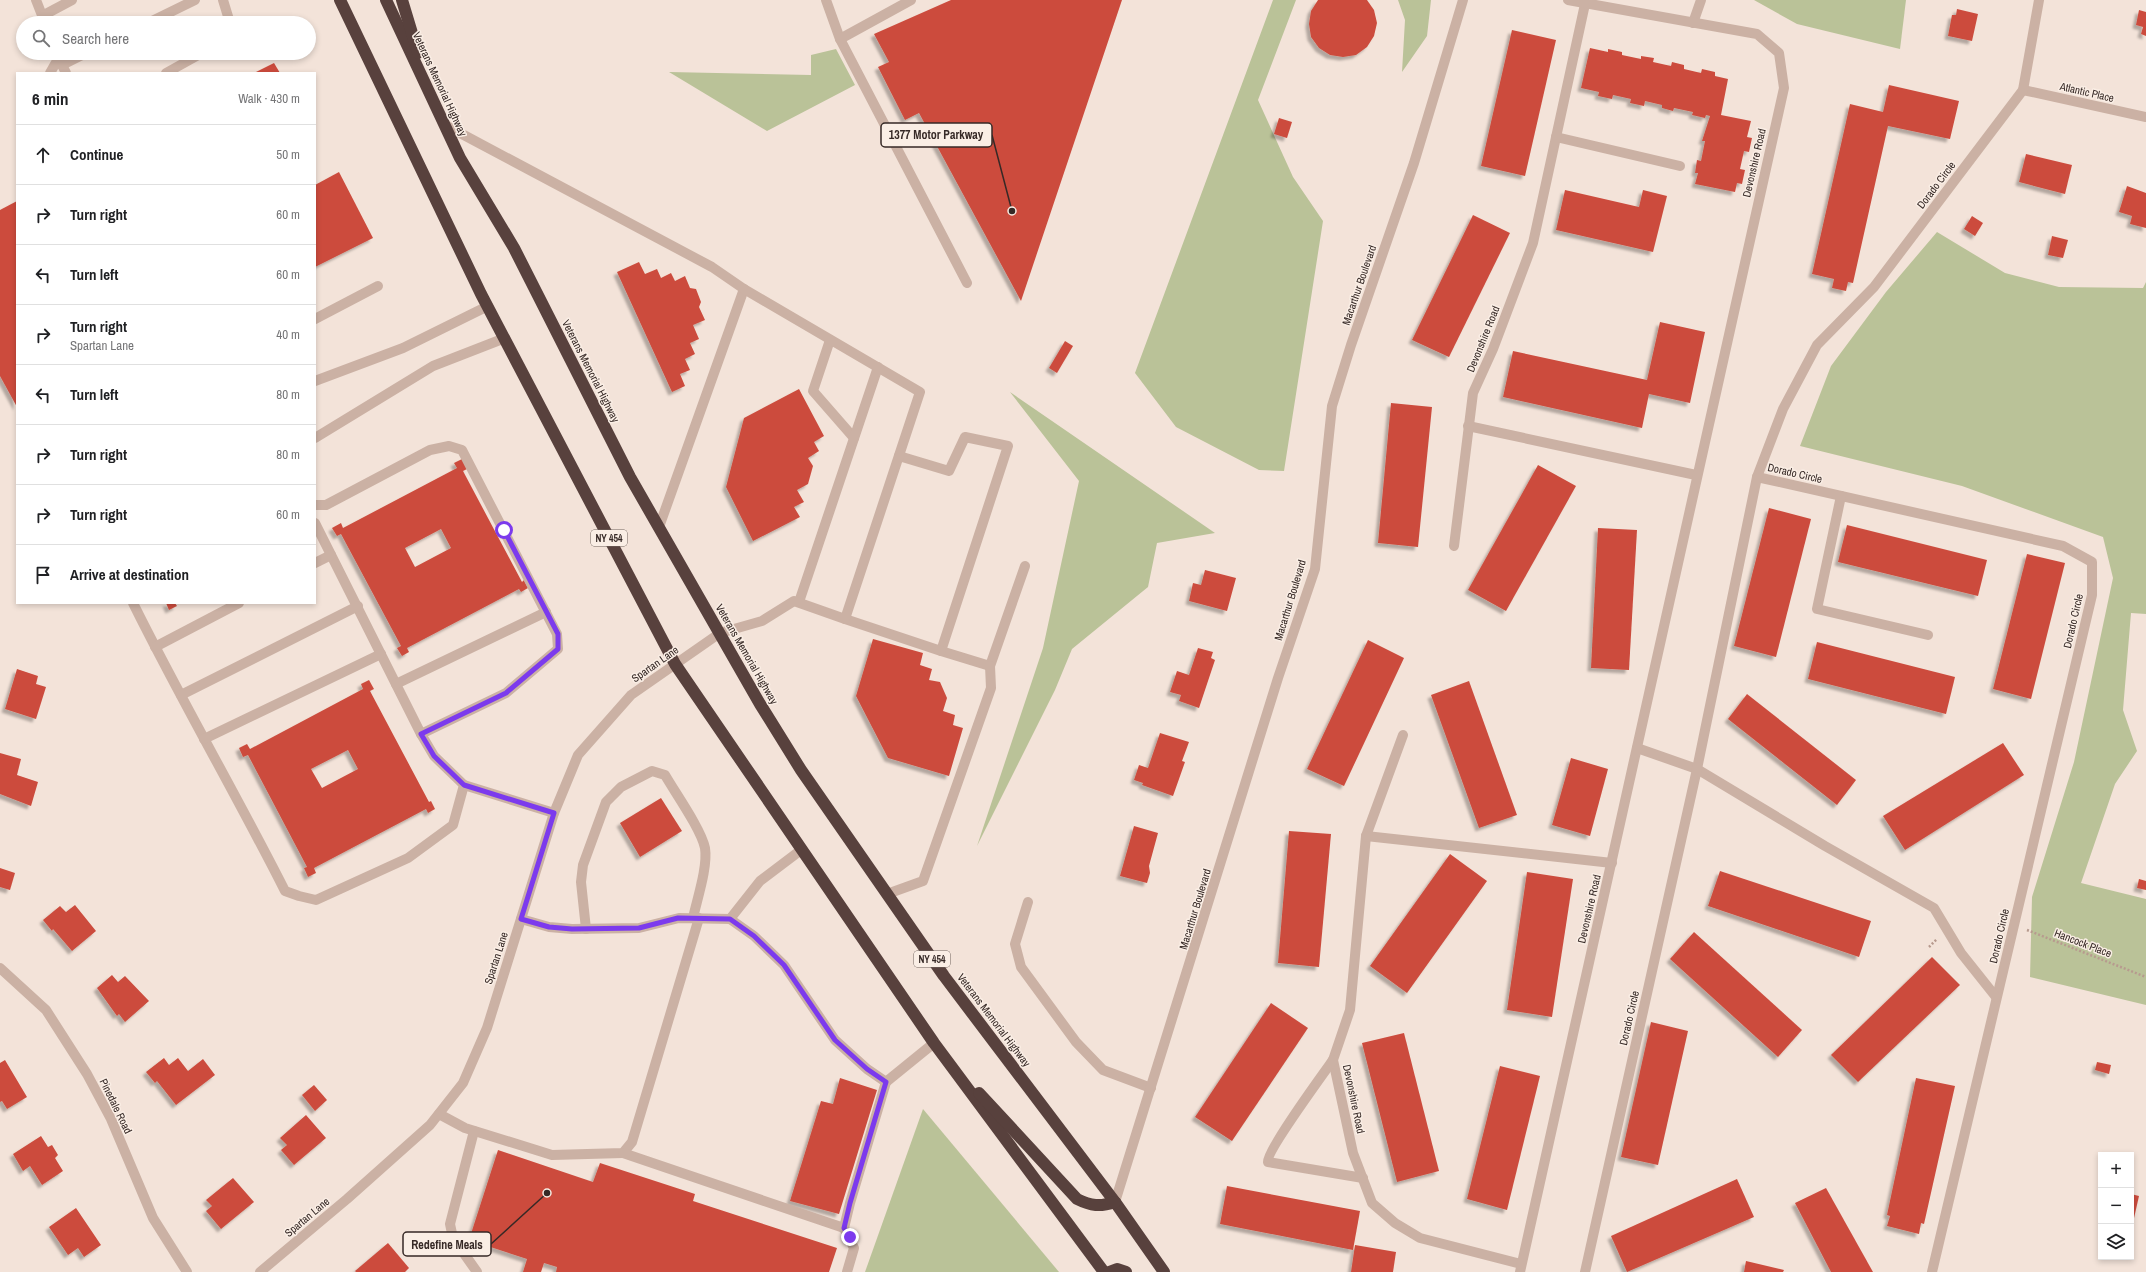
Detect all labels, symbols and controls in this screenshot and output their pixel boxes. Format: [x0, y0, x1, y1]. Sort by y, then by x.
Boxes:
search box [16, 16, 316, 60]
icon: search [30, 27, 52, 49]
text: Search here [62, 28, 129, 49]
street label: Veterans Memorial Highway [410, 30, 470, 139]
street label: Atlantic Place [2058, 79, 2115, 105]
text: 6 min [32, 87, 68, 110]
text: Walk · 430 m [238, 90, 300, 107]
callout: 1377 Motor Parkway [881, 123, 992, 147]
text: 1377 Motor Parkway [889, 127, 984, 143]
street label: Devonshire Road [1739, 127, 1769, 199]
icon: ahead [32, 144, 54, 166]
text: Continue [70, 144, 123, 165]
text: 50 m [276, 146, 300, 163]
street label: Dorado Circle [1914, 159, 1958, 211]
icon: right [32, 204, 54, 226]
text: Turn right [70, 204, 127, 225]
text: 60 m [276, 206, 300, 223]
street label: Macarthur Boulevard [1339, 243, 1379, 327]
icon: left [32, 264, 54, 286]
text: Turn left [70, 264, 118, 285]
text: 60 m [276, 266, 300, 283]
street label: Devonshire Road [1463, 304, 1503, 374]
text: Turn right [70, 316, 127, 337]
street label: Veterans Memorial Highway [559, 317, 623, 425]
icon: right [32, 324, 54, 346]
text: 40 m [276, 326, 300, 343]
text: Spartan Lane [70, 337, 134, 354]
icon: left [32, 384, 54, 406]
text: Turn left [70, 384, 118, 405]
text: 80 m [276, 386, 300, 403]
icon: right [32, 444, 54, 466]
text: Turn right [70, 444, 127, 465]
text: 80 m [276, 446, 300, 463]
street label: Dorado Circle [1766, 460, 1824, 486]
icon: right [32, 504, 54, 526]
text: Turn right [70, 504, 127, 525]
text: 60 m [276, 506, 300, 523]
route start [495, 521, 513, 539]
road number: NY 454 [591, 530, 627, 546]
street label: Macarthur Boulevard [1271, 558, 1309, 642]
icon: arrive [32, 564, 54, 586]
text: Arrive at destination [70, 564, 189, 585]
street label: Dorado Circle [2060, 592, 2086, 650]
street label: Veterans Memorial Highway [713, 601, 782, 707]
street label: Spartan Lane [629, 643, 681, 685]
street label: Macarthur Boulevard [1176, 867, 1214, 951]
street label: Devonshire Road [1574, 873, 1604, 945]
street label: Dorado Circle [1986, 907, 2012, 965]
street label: Hancock Place [2052, 926, 2114, 960]
street label: Spartan Lane [481, 930, 511, 986]
road number: NY 454 [914, 951, 950, 967]
street label: Veterans Memorial Highway [954, 971, 1034, 1070]
street label: Dorado Circle [1616, 989, 1642, 1047]
street label: Devonshire Road [1340, 1063, 1368, 1135]
street label: Pinedale Road [97, 1076, 135, 1136]
map controls [2098, 1152, 2134, 1260]
button: + [2098, 1152, 2134, 1188]
button: − [2098, 1188, 2134, 1224]
street label: Spartan Lane [282, 1194, 332, 1240]
button: layers [2098, 1224, 2134, 1260]
route end [841, 1228, 859, 1246]
callout: Redefine Meals [403, 1232, 491, 1256]
text: Redefine Meals [411, 1237, 483, 1253]

